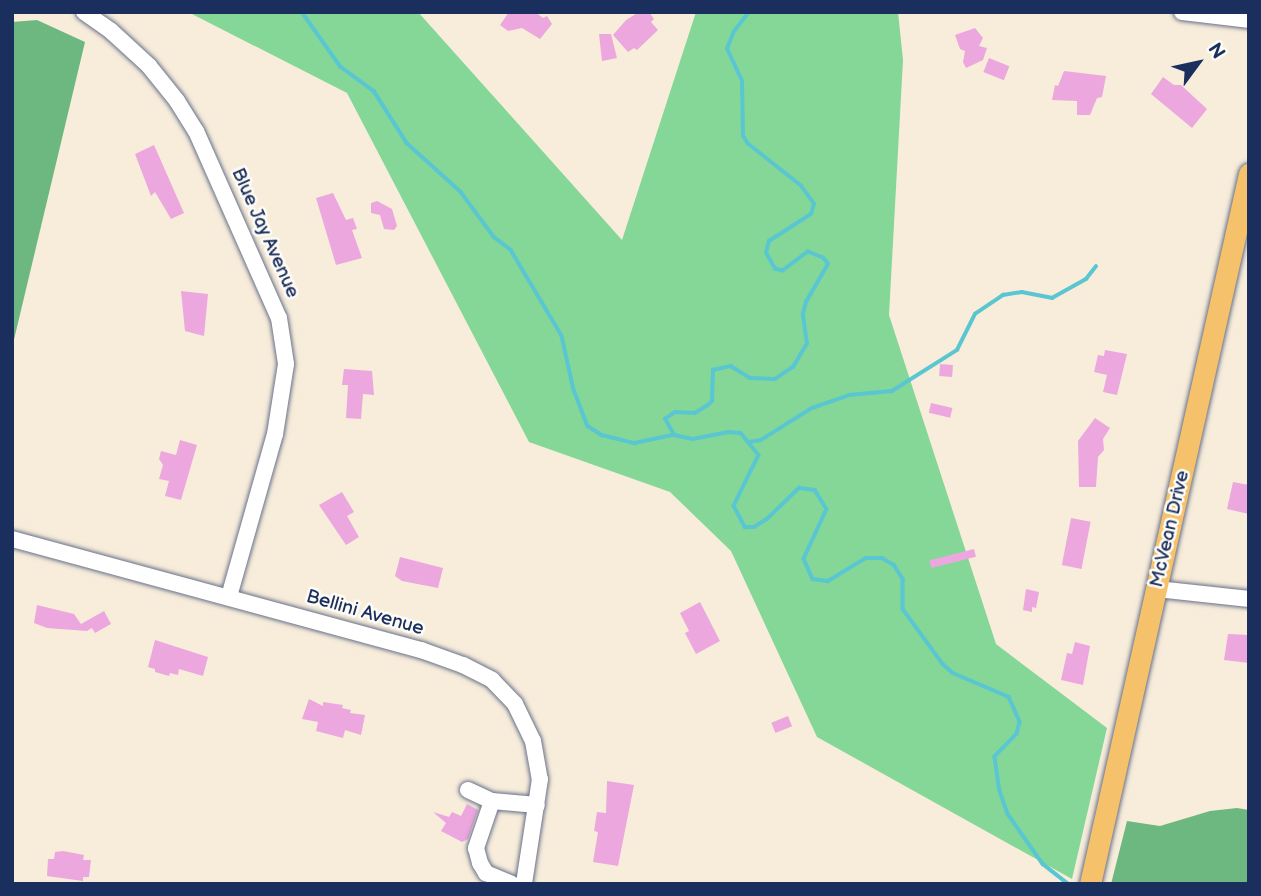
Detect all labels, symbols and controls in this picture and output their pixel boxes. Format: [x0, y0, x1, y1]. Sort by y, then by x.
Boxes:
north arrow [1163, 28, 1233, 98]
text: N [1202, 39, 1230, 64]
street label: Blue Jay Avenue [226, 163, 304, 303]
street label: McVean Drive [1145, 468, 1195, 590]
street label: Bellini Avenue [304, 585, 426, 641]

